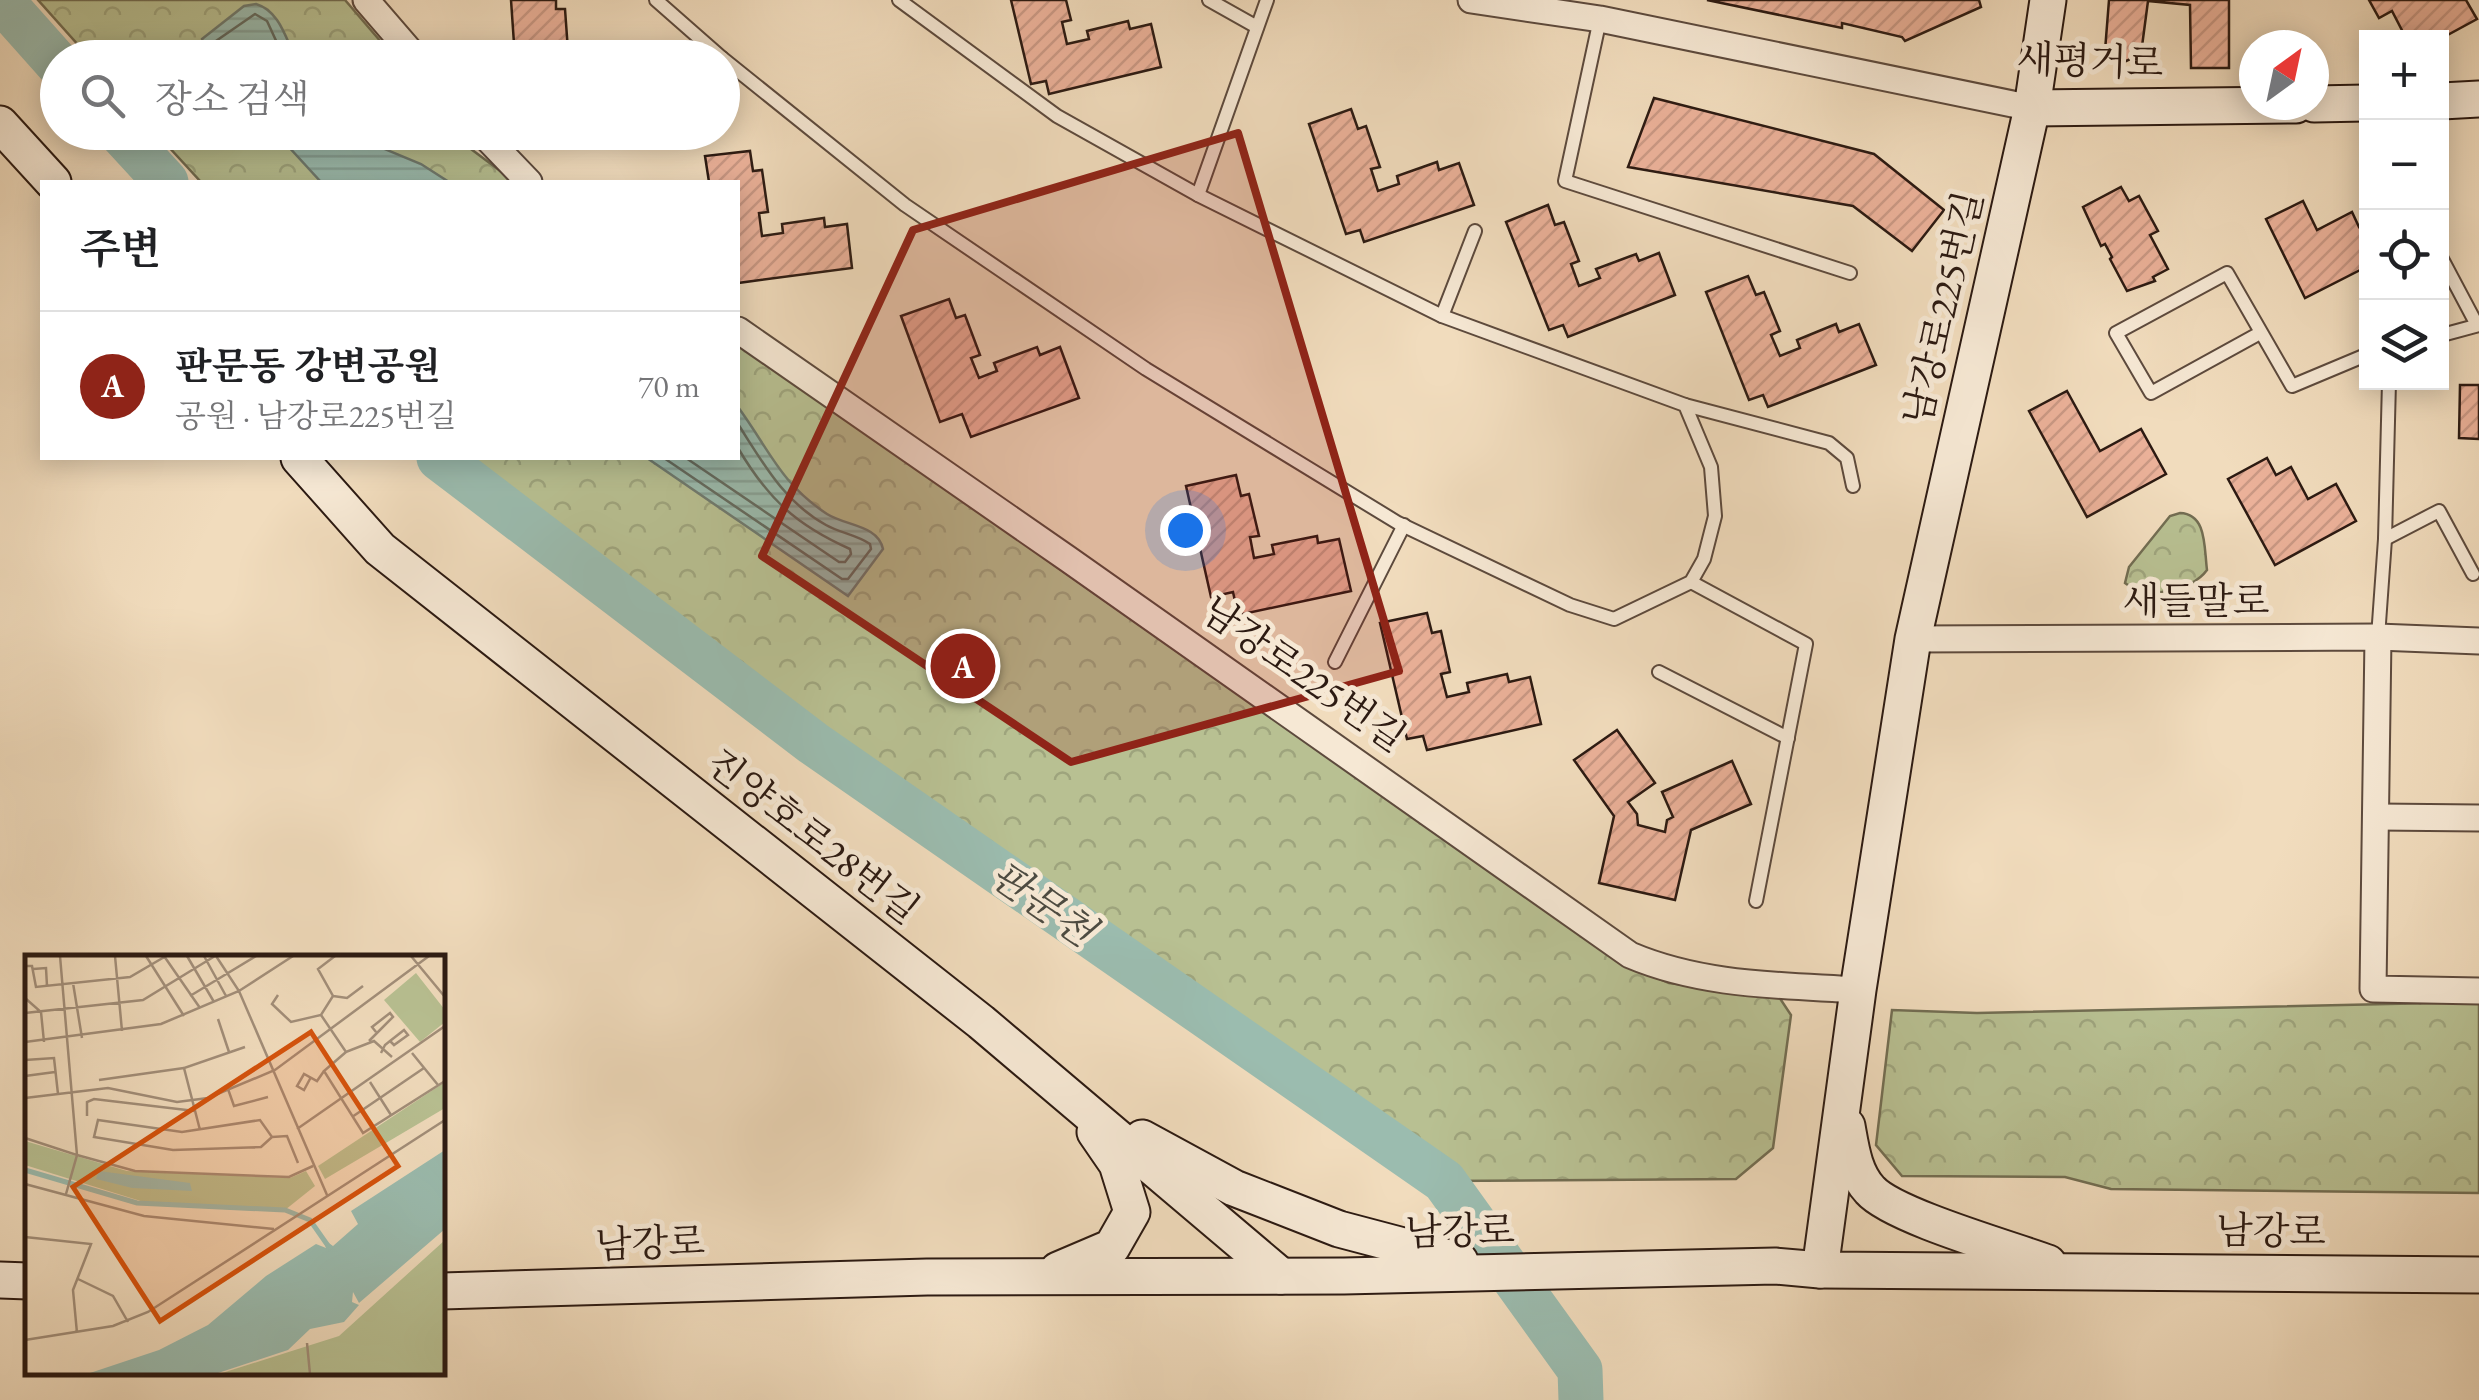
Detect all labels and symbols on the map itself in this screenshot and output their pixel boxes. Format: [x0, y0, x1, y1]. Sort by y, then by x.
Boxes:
north arrow [2239, 30, 2329, 120]
street label: 새평거로 [2016, 33, 2164, 88]
street label: 남강로225번길 [1892, 186, 1993, 429]
your location [1160, 505, 1211, 556]
street label: 새들말로 [2123, 576, 2269, 625]
street label: 남강로225번길 [1193, 585, 1416, 762]
pin: A [930, 628, 996, 704]
street label: 진양호로28번길 [697, 737, 930, 934]
water label: 판문천 [981, 848, 1107, 959]
inset map [25, 955, 445, 1375]
street label: 남강로 [1405, 1205, 1515, 1256]
street label: 남강로 [2216, 1205, 2326, 1256]
street label: 남강로 [594, 1216, 706, 1269]

